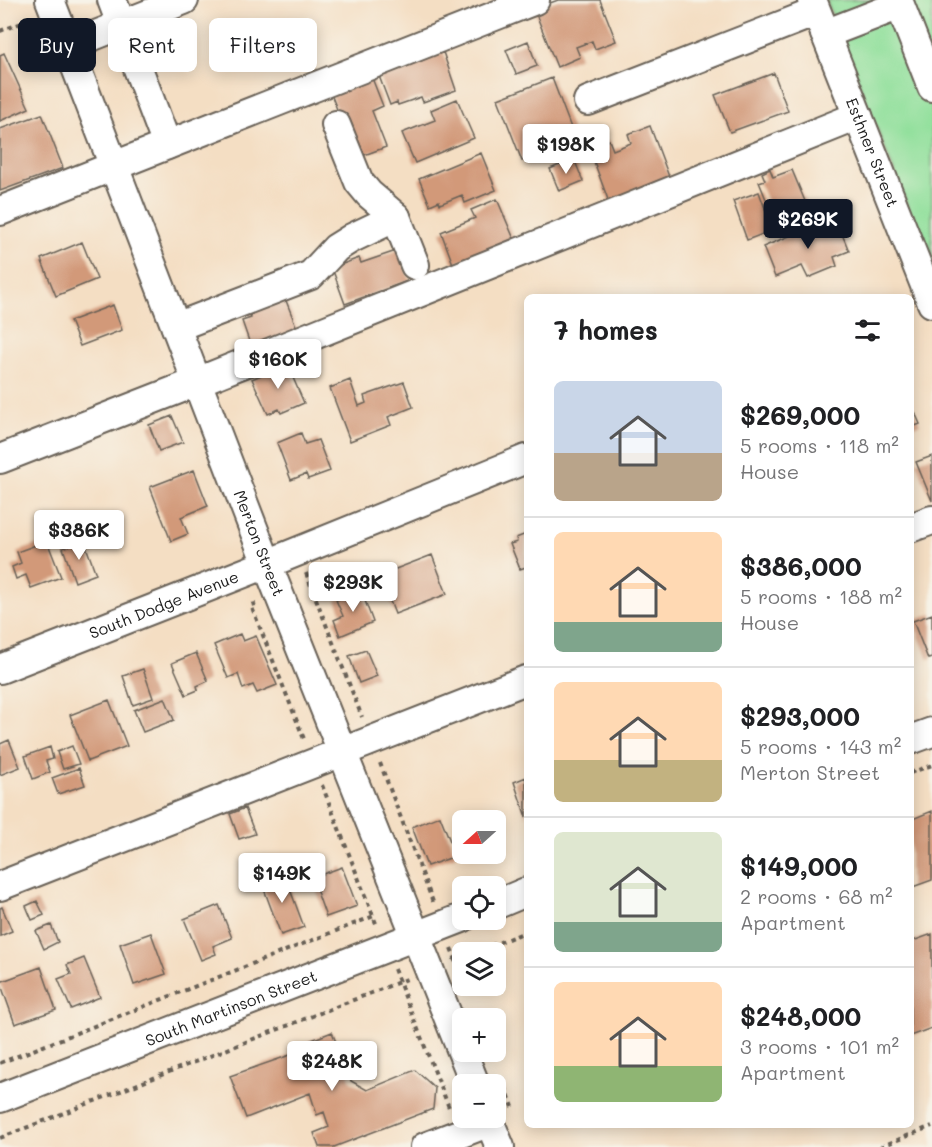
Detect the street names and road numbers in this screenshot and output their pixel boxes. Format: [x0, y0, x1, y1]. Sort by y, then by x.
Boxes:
street label: Esthner Street [842, 95, 904, 210]
street label: Merton Street [230, 487, 290, 599]
street label: South Dodge Avenue [86, 565, 241, 643]
street label: South Martinson Street [142, 965, 320, 1050]

